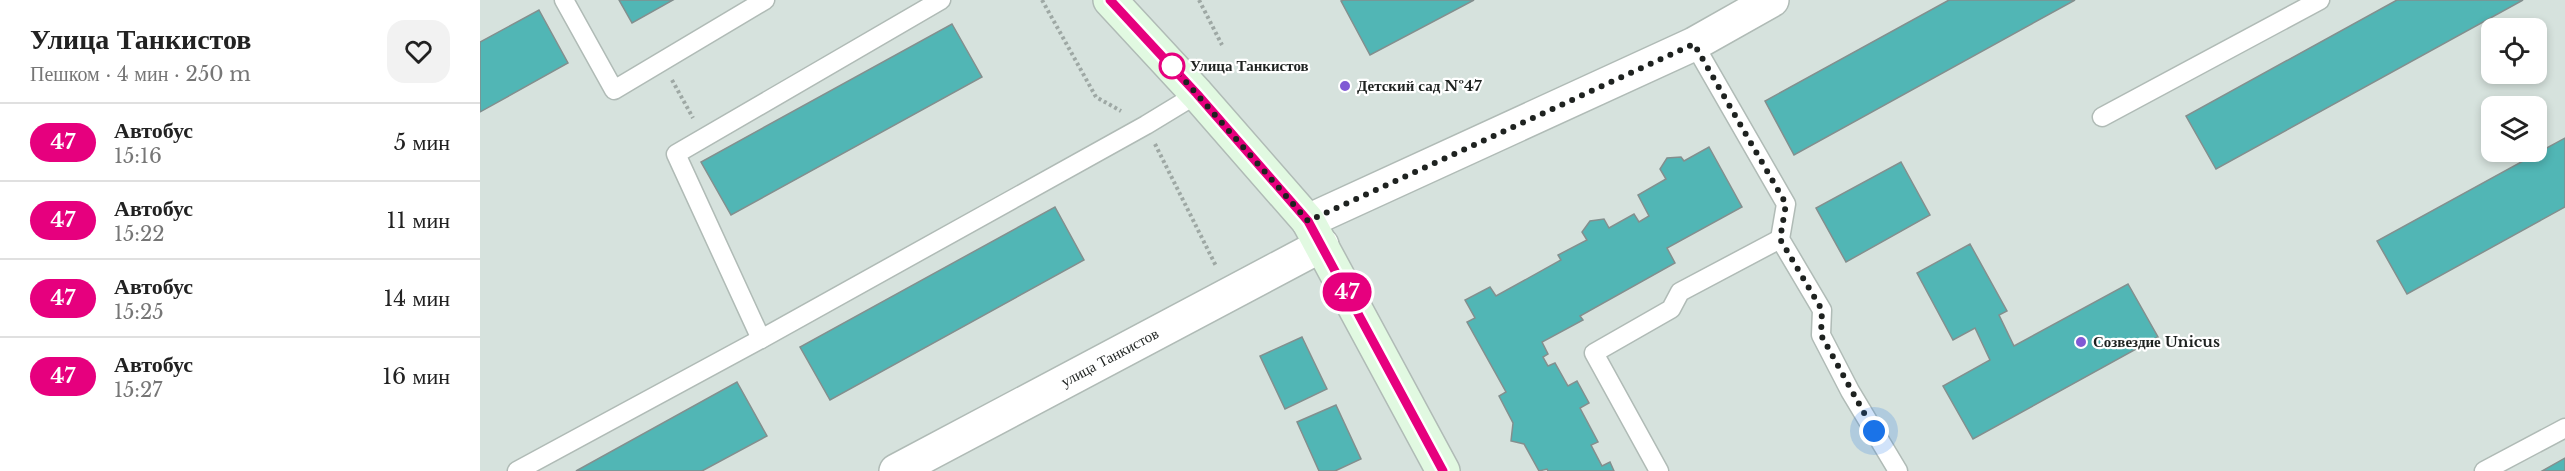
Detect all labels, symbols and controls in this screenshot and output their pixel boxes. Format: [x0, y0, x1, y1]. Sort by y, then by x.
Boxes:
map controls [2481, 18, 2547, 162]
button: locate [2481, 18, 2547, 84]
button: heart [387, 20, 450, 83]
text: Улица Танкистов [30, 22, 251, 57]
marker: Улица Танкистов [1159, 53, 1185, 79]
place label: Улица Танкистов [1190, 56, 1309, 75]
text: Пешком · 4 мин · 250 m [30, 62, 251, 86]
place label: Детский сад №47 [1357, 76, 1482, 95]
marker: Детский сад №47 [1338, 79, 1352, 93]
button: layers [2481, 96, 2547, 162]
text: Автобус [114, 117, 193, 144]
text: 47 [51, 129, 75, 155]
text: 5 мин [394, 129, 450, 156]
text: 15:16 [114, 144, 162, 168]
text: Автобус [114, 195, 193, 222]
text: 47 [51, 207, 75, 233]
text: 11 мин [387, 207, 450, 234]
text: 15:22 [114, 222, 165, 246]
line badge: 47 [1320, 272, 1374, 312]
text: Автобус [114, 273, 193, 300]
text: 47 [1335, 279, 1359, 305]
text: 47 [51, 285, 75, 311]
text: 14 мин [384, 285, 450, 312]
text: 15:25 [114, 300, 164, 324]
street label: улица Танкистов [1057, 323, 1162, 391]
place label: Созвездие Unicus [2093, 332, 2220, 351]
marker: Созвездие Unicus [2074, 335, 2088, 349]
text: Автобус [114, 351, 193, 378]
text: 47 [51, 363, 75, 389]
text: 16 мин [382, 363, 450, 390]
text: 15:27 [114, 378, 162, 402]
your location [1859, 416, 1889, 446]

